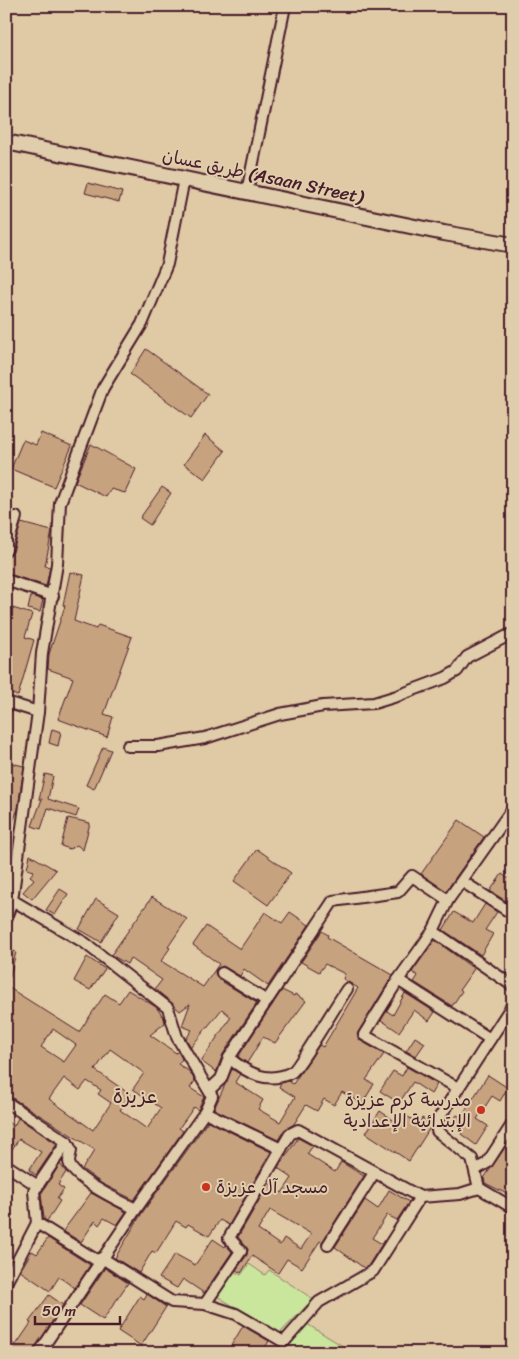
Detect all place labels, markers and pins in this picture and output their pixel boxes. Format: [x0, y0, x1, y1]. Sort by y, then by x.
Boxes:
place label: مدرسة كرم عزيزة الإبتدائية الإعدادية [343, 1084, 471, 1137]
marker: مدرسة كرم عزيزة الإبتدائية الإعدادية [475, 1104, 487, 1116]
place label: مسجد آل عزيزة [216, 1171, 328, 1203]
marker: مسجد آل عزيزة [200, 1181, 212, 1193]

